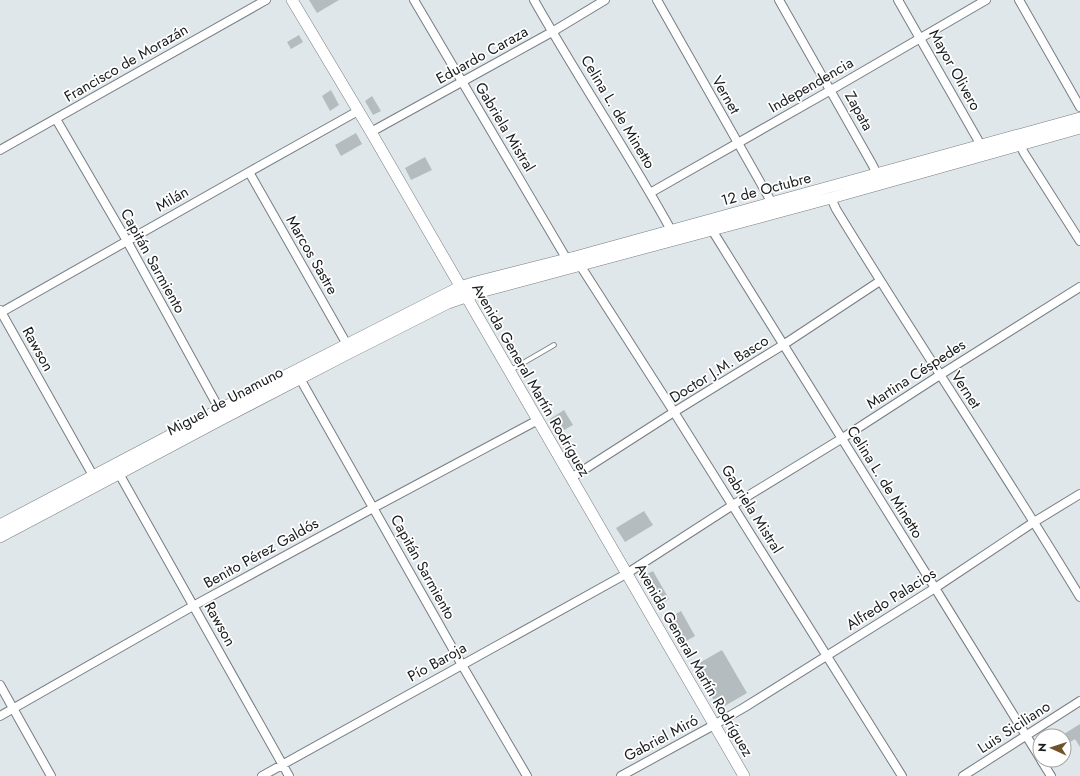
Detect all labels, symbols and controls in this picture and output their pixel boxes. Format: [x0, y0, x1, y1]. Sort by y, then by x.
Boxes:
street label: Francisco de Morazán [60, 18, 192, 108]
street label: Eduardo Caraza [432, 21, 532, 89]
street label: Mayor Olivero [924, 25, 986, 115]
street label: Celina L. de Minetto [575, 51, 661, 173]
street label: Independencia [765, 52, 857, 118]
street label: Vernet [706, 72, 746, 118]
street label: Gabriela Mistral [470, 78, 540, 176]
street label: Zapata [839, 87, 879, 135]
street label: 12 de Octubre [719, 166, 814, 212]
street label: Milán [151, 181, 193, 217]
street label: Capitán Sarmiento [115, 205, 191, 317]
street label: Marcos Sastre [280, 211, 344, 299]
street label: Avenida General Martín Rodríguez [466, 279, 596, 481]
street label: Rawson [17, 323, 59, 375]
street label: Doctor J.M. Basco [665, 330, 773, 408]
street label: Martina Céspedes [862, 334, 970, 414]
street label: Miguel de Unamuno [163, 361, 287, 441]
street label: Vernet [946, 367, 987, 413]
street label: Celina L. de Minetto [841, 421, 929, 543]
street label: Gabriela Mistral [716, 460, 788, 558]
street label: Capitán Sarmiento [385, 511, 461, 623]
street label: Benito Pérez Galdós [199, 512, 323, 594]
street label: Avenida General Martín Rodríguez [629, 559, 759, 761]
street label: Alfredo Palacios [842, 563, 940, 635]
street label: Rawson [199, 598, 241, 650]
street label: Pío Baroja [403, 637, 471, 687]
street label: Luis Siciliano [973, 695, 1055, 759]
street label: Gabriel Miró [620, 709, 702, 767]
north arrow [1032, 728, 1072, 768]
text: N [1034, 743, 1050, 752]

